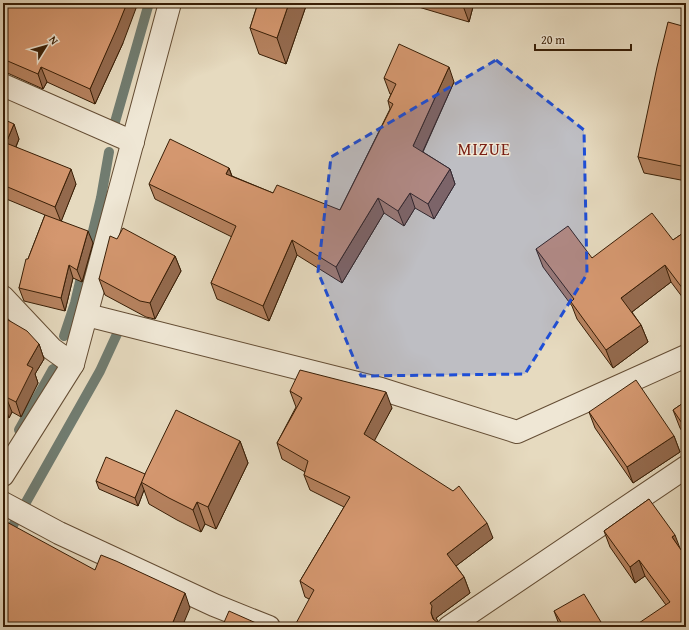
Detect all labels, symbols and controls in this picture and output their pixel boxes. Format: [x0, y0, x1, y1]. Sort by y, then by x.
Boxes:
north arrow [26, 26, 66, 66]
scale bar [535, 26, 631, 52]
text: 20 m [541, 31, 565, 48]
text: N [45, 32, 63, 48]
district label: MIZUE [458, 136, 510, 161]

